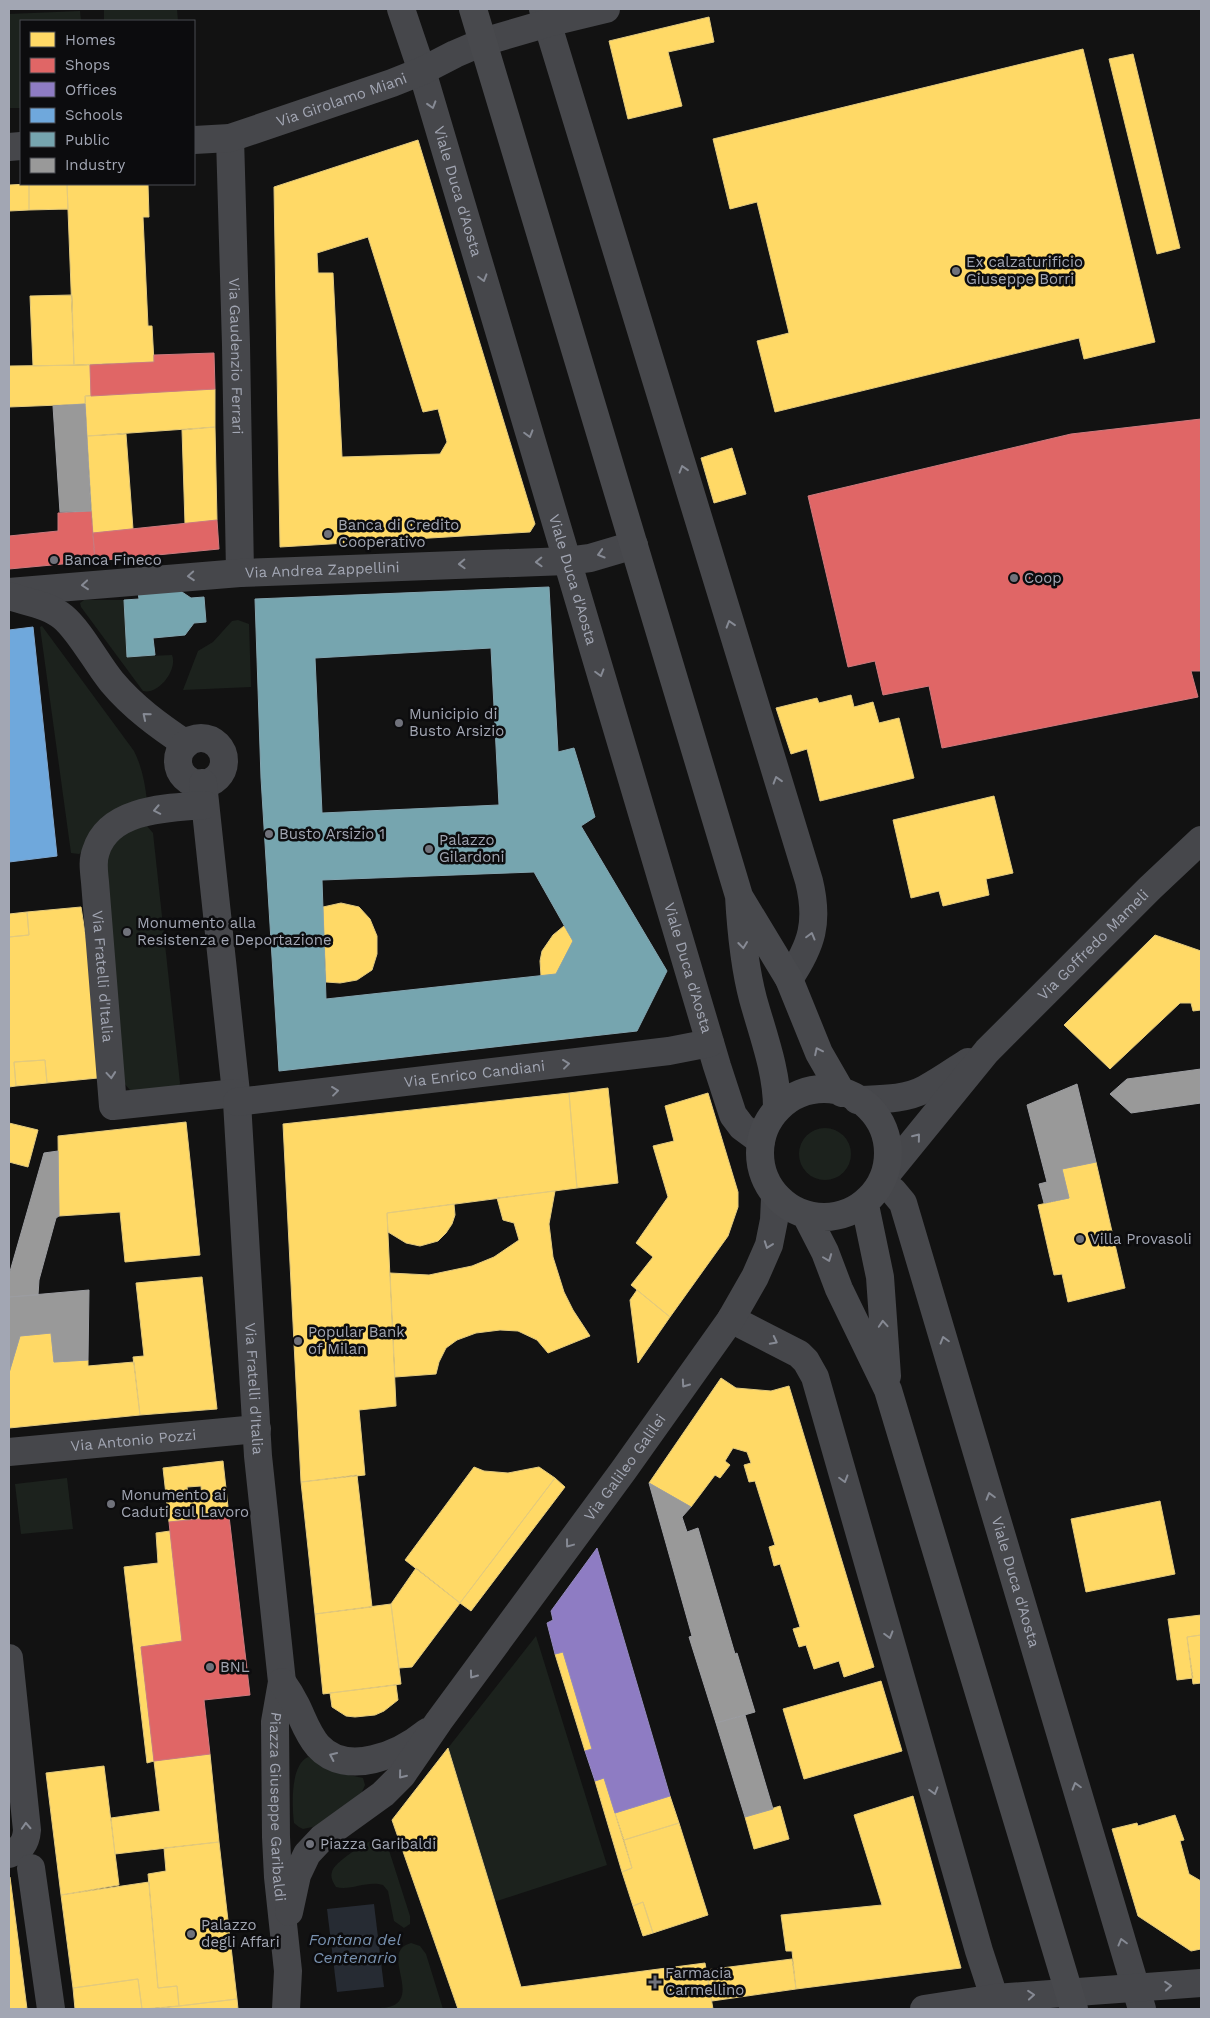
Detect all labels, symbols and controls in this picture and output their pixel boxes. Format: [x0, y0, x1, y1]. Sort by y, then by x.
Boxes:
legend [20, 20, 195, 185]
text: Homes [65, 31, 116, 49]
text: Shops [65, 56, 110, 74]
street label: Via Girolamo Miani [274, 69, 410, 131]
text: Offices [65, 81, 117, 99]
one-way arrow [427, 101, 437, 109]
text: Schools [65, 106, 123, 124]
street label: Viale Duca d'Aosta [430, 124, 486, 259]
text: Public [65, 131, 110, 149]
text: Industry [65, 156, 126, 174]
place label: Ex calzaturificio Giuseppe Borri [966, 253, 1083, 288]
marker: Ex calzaturificio Giuseppe Borri [950, 265, 962, 277]
one-way arrow [478, 273, 488, 281]
street label: Via Gaudenzio Ferrari [225, 277, 247, 434]
one-way arrow [524, 429, 534, 437]
one-way arrow [678, 465, 688, 473]
street label: Viale Duca d'Aosta [545, 512, 601, 648]
place label: Banca di Credito Cooperativo [338, 516, 459, 551]
marker: Banca di Credito Cooperativo [322, 528, 334, 540]
one-way arrow [597, 549, 605, 559]
place label: Banca Fineco [64, 551, 162, 569]
marker: Banca Fineco [48, 554, 60, 566]
one-way arrow [535, 557, 542, 567]
street label: Via Andrea Zappellini [245, 558, 400, 582]
one-way arrow [458, 559, 466, 570]
place label: Coop [1024, 569, 1062, 587]
one-way arrow [187, 571, 195, 582]
marker: Coop [1008, 572, 1020, 584]
one-way arrow [80, 579, 88, 590]
one-way arrow [725, 621, 735, 629]
one-way arrow [594, 669, 605, 678]
place label: Municipio di Busto Arsizio [409, 705, 504, 740]
one-way arrow [143, 713, 152, 721]
marker: Municipio di Busto Arsizio [393, 717, 405, 729]
one-way arrow [773, 776, 783, 784]
one-way arrow [152, 805, 161, 815]
place label: Busto Arsizio 1 [279, 825, 385, 843]
marker: Busto Arsizio 1 [263, 828, 275, 840]
place label: Palazzo Gilardoni [439, 831, 505, 866]
marker: Palazzo Gilardoni [423, 843, 435, 855]
street label: Via Goffredo Mameli [1034, 886, 1152, 1004]
street label: Viale Duca d'Aosta [660, 901, 716, 1036]
street label: Via Fratelli d'Italia [88, 910, 117, 1043]
place label: Monumento alla Resistenza e Deportazione [137, 914, 332, 949]
marker: Monumento alla Resistenza e Deportazione [121, 926, 133, 938]
one-way arrow [805, 932, 816, 941]
one-way arrow [737, 941, 748, 949]
one-way arrow [814, 1047, 824, 1056]
street label: Via Enrico Candiani [403, 1057, 546, 1091]
one-way arrow [562, 1059, 570, 1069]
one-way arrow [105, 1072, 116, 1080]
one-way arrow [331, 1086, 339, 1097]
one-way arrow [911, 1133, 920, 1143]
place label: Villa Provasoli [1090, 1230, 1192, 1248]
marker: Villa Provasoli [1074, 1233, 1086, 1245]
one-way arrow [764, 1241, 774, 1249]
one-way arrow [822, 1254, 832, 1262]
one-way arrow [878, 1320, 889, 1328]
street label: Via Fratelli d'Italia [241, 1322, 267, 1456]
place label: Popular Bank of Milan [308, 1323, 405, 1358]
marker: Popular Bank of Milan [292, 1335, 304, 1347]
one-way arrow [769, 1335, 778, 1345]
one-way arrow [940, 1336, 950, 1345]
one-way arrow [682, 1378, 690, 1387]
street label: Via Galileo Galilei [580, 1411, 670, 1524]
street label: Via Antonio Pozzi [70, 1426, 197, 1455]
one-way arrow [839, 1474, 849, 1482]
place label: Monumento ai Caduti sul Lavoro [121, 1486, 249, 1521]
one-way arrow [986, 1492, 996, 1500]
marker: Monumento ai Caduti sul Lavoro [105, 1498, 117, 1510]
street label: Viale Duca d'Aosta [988, 1515, 1043, 1650]
one-way arrow [566, 1538, 575, 1548]
one-way arrow [883, 1631, 894, 1640]
place label: BNL [220, 1658, 250, 1676]
marker: BNL [204, 1661, 216, 1673]
one-way arrow [470, 1669, 479, 1679]
street label: Piazza Giuseppe Garibaldi [266, 1710, 290, 1902]
one-way arrow [329, 1751, 338, 1762]
one-way arrow [398, 1770, 407, 1779]
one-way arrow [1072, 1782, 1082, 1791]
one-way arrow [928, 1787, 938, 1795]
one-way arrow [21, 1822, 32, 1830]
place label: Piazza Garibaldi [320, 1835, 436, 1853]
marker: Piazza Garibaldi [304, 1838, 316, 1850]
place label: Palazzo degli Affari [201, 1916, 280, 1951]
marker: Palazzo degli Affari [185, 1928, 197, 1940]
water label: Fontana del Centenario [309, 1930, 401, 1967]
one-way arrow [1117, 1937, 1128, 1946]
place label: Farmacia Carmellino [665, 1964, 744, 1999]
marker: Farmacia Carmellino [649, 1976, 661, 1988]
one-way arrow [1164, 1981, 1172, 1992]
one-way arrow [1028, 1990, 1036, 2001]

